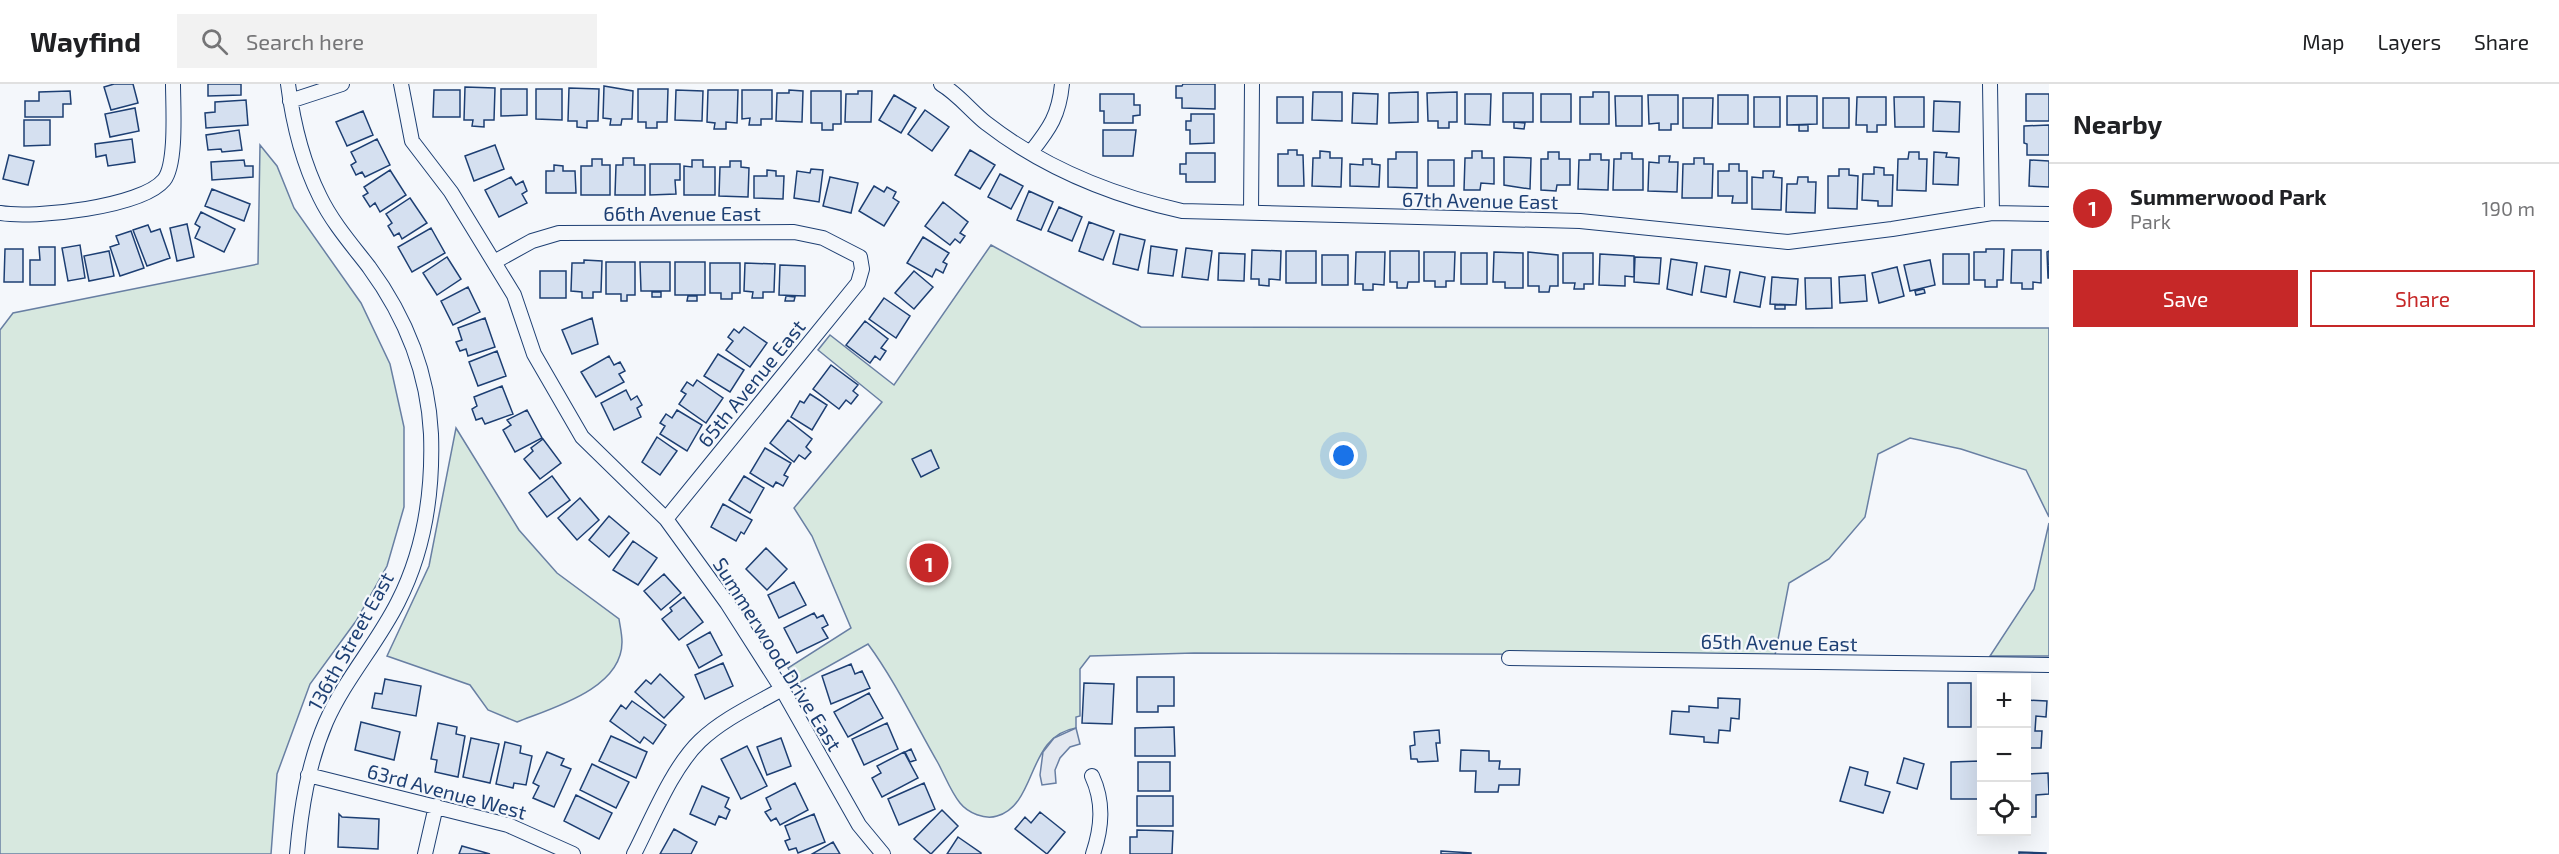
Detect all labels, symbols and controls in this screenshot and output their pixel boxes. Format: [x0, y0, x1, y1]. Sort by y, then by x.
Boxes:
search box [177, 14, 597, 68]
text: Wayfind [30, 24, 141, 58]
icon: search [198, 25, 231, 58]
text: Search here [246, 28, 364, 54]
text: Map [2302, 29, 2344, 54]
text: Layers [2377, 29, 2441, 54]
text: Share [2474, 29, 2529, 54]
text: Nearby [2073, 108, 2162, 139]
text: Summerwood Park [2130, 183, 2327, 209]
street label: 67th Avenue East [1402, 187, 1559, 213]
text: 1 [2088, 196, 2097, 220]
text: 190 m [2482, 196, 2535, 220]
street label: 66th Avenue East [603, 201, 761, 225]
text: Park [2130, 209, 2171, 233]
button: Save [2073, 270, 2298, 327]
button: Share [2310, 270, 2535, 327]
street label: 65th Avenue East [692, 314, 810, 451]
your location [1329, 441, 1358, 470]
pin: 1 [910, 540, 948, 586]
street label: Summerwood Drive East [709, 553, 848, 755]
street label: 136th Street East [302, 567, 398, 714]
street label: 65th Avenue East [1700, 629, 1858, 655]
map controls [1977, 674, 2031, 836]
button: + [1977, 674, 2031, 728]
button: − [1977, 728, 2031, 782]
street label: 63rd Avenue West [365, 758, 530, 824]
button: locate [1977, 782, 2031, 836]

